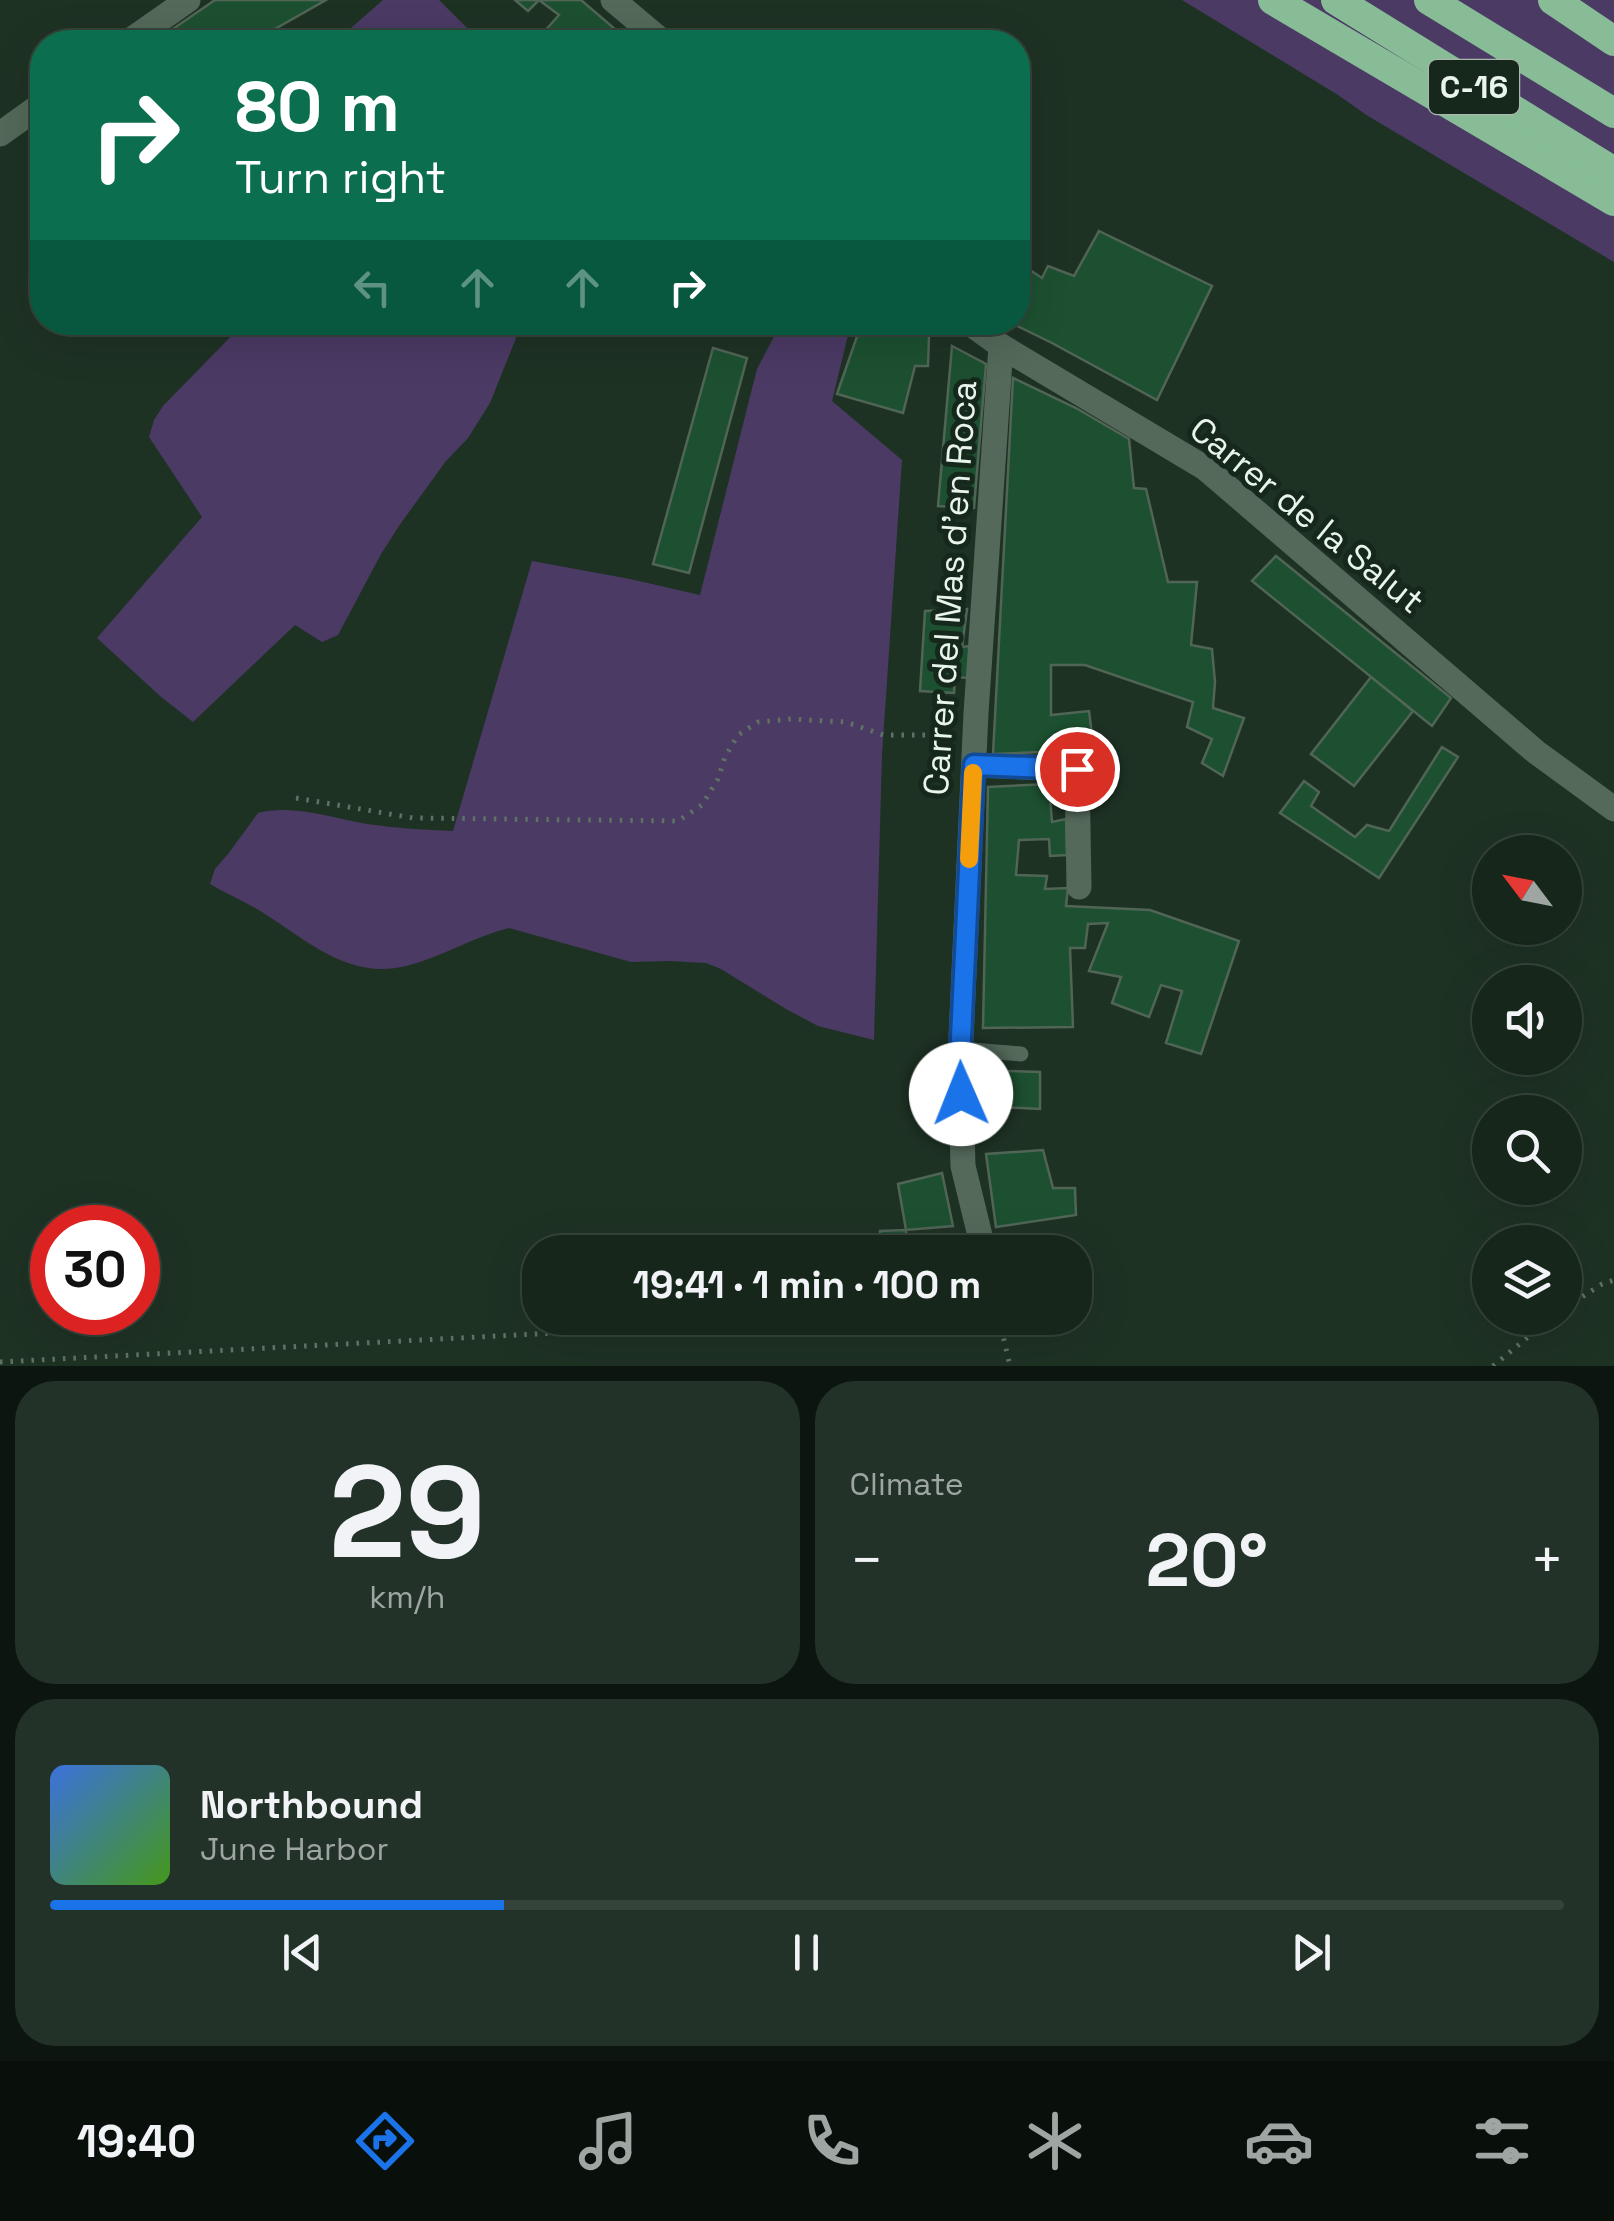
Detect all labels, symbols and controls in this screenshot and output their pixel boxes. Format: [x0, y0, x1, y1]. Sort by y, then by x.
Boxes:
road number: C-16 [1429, 60, 1519, 114]
text: 80 m [235, 62, 400, 151]
icon: right [70, 70, 200, 200]
text: Turn right [235, 149, 446, 206]
icon: left [345, 260, 400, 315]
icon: ahead [450, 260, 505, 315]
icon: ahead [555, 260, 610, 315]
icon: right [660, 260, 715, 315]
street label: Carrer del Mas d'en Roca [914, 379, 986, 797]
street label: Carrer de la Salut [1181, 407, 1433, 623]
pin [1035, 727, 1120, 812]
icon: arrive [1050, 742, 1105, 797]
north arrow [1472, 835, 1582, 945]
map controls [1472, 835, 1582, 1335]
button: sound [1472, 965, 1582, 1075]
position arrow [909, 1042, 1013, 1146]
button: search [1472, 1095, 1582, 1205]
speed limit sign: 30 [30, 1205, 160, 1335]
button: layers [1472, 1225, 1582, 1335]
text: 19:41 · 1 min · 100 m [633, 1261, 981, 1309]
text: 29 [329, 1429, 486, 1595]
text: Climate [850, 1464, 964, 1504]
text: 20° [1145, 1512, 1268, 1608]
text: − [850, 1525, 884, 1595]
text: + [1530, 1525, 1564, 1595]
text: km/h [369, 1577, 445, 1617]
text: Northbound [200, 1781, 423, 1829]
text: June Harbor [200, 1829, 388, 1869]
icon: previous [275, 1925, 330, 1980]
icon: pause [779, 1925, 834, 1980]
icon: next [1284, 1925, 1339, 1980]
icon: directions [350, 2106, 420, 2176]
icon: music [573, 2106, 643, 2176]
icon: phone [797, 2106, 867, 2176]
icon: climate [1020, 2106, 1090, 2176]
icon: car [1244, 2106, 1314, 2176]
icon: filters [1467, 2106, 1537, 2176]
text: 19:40 [77, 2113, 196, 2170]

